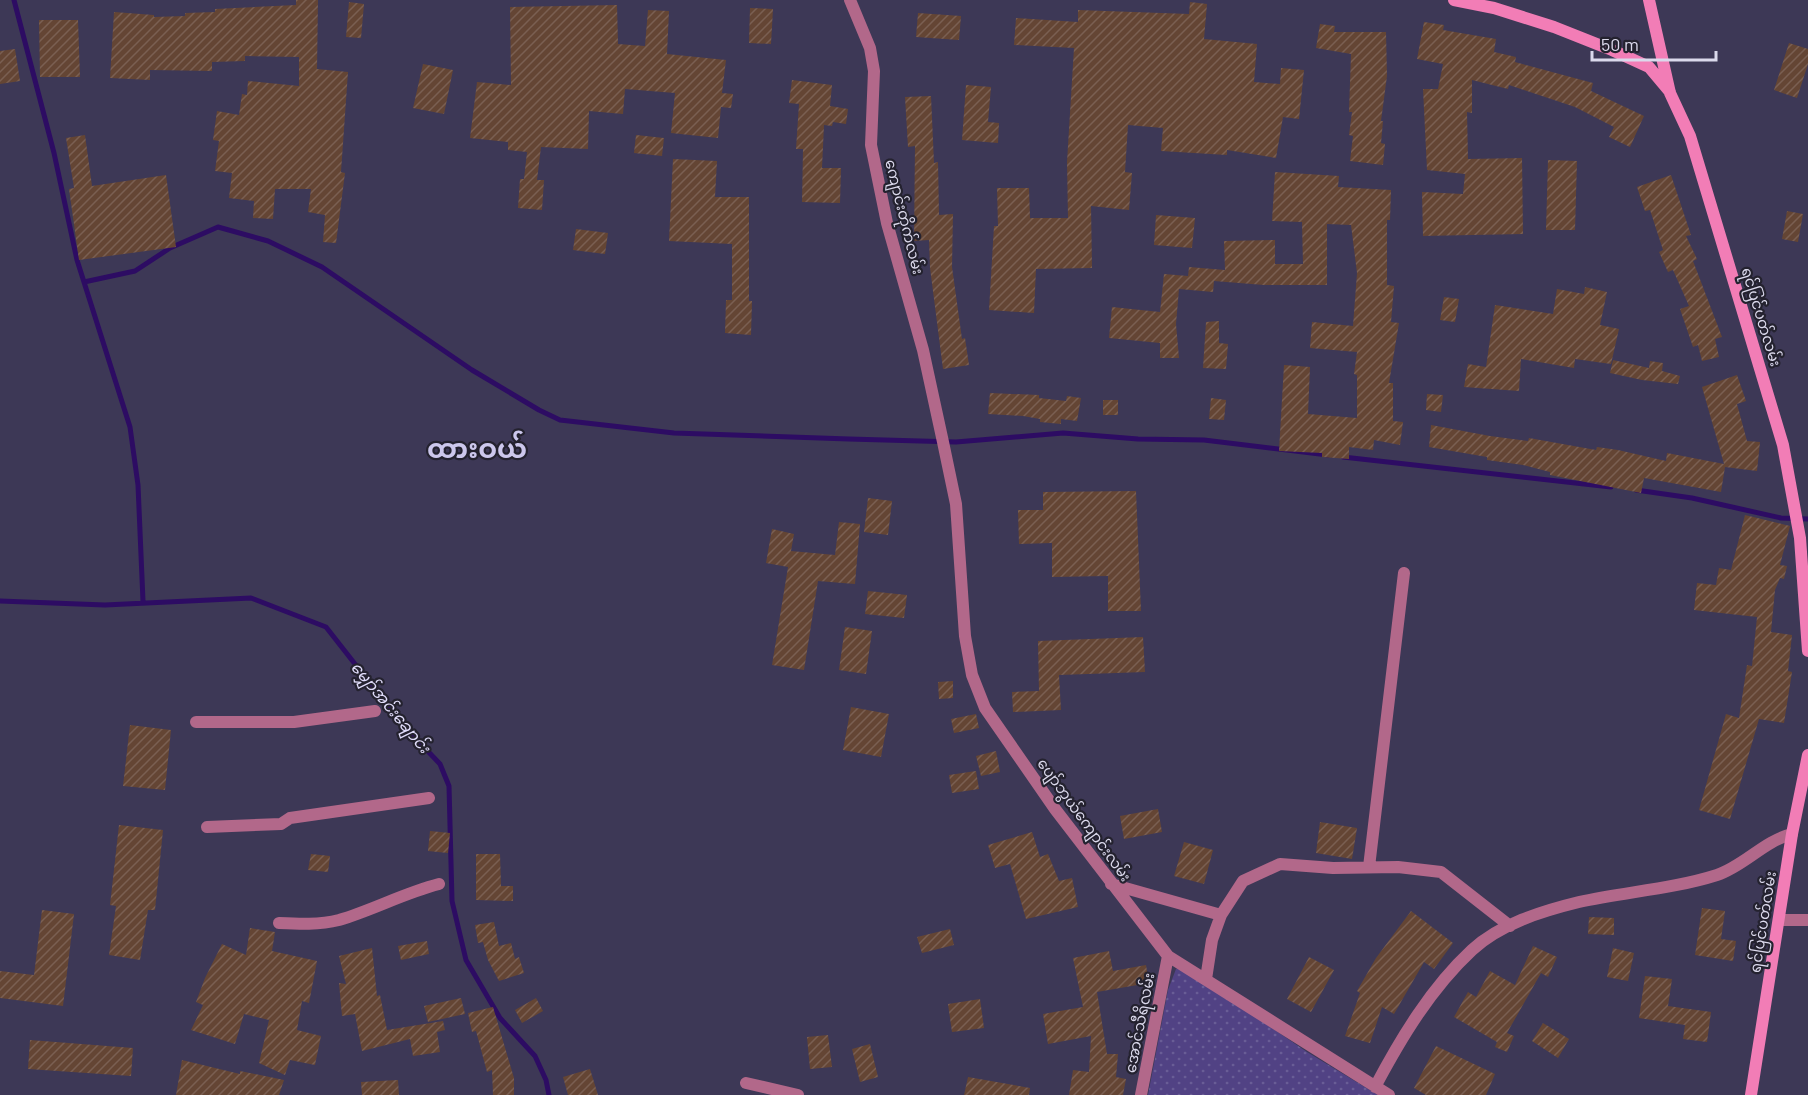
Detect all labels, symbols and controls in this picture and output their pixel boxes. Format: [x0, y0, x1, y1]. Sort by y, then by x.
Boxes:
scale bar [1592, 24, 1716, 62]
text: 50 m [1601, 33, 1639, 55]
street label: ကျောင်းတိုက်လမ်း [878, 157, 928, 277]
street label: ရင်ပြင်ပတ်လမ်း [1735, 265, 1786, 370]
district label: ထားဝယ် [427, 430, 527, 463]
water label: မျှော်အင်းချောင်း [344, 657, 437, 760]
street label: ပျော်ဘွယ်ကျောင်းလမ်း [1031, 754, 1136, 887]
street label: ရင်ပြင်ပတ်လမ်း [1745, 870, 1783, 975]
street label: အောင်သီရိလမ်း [1121, 971, 1161, 1075]

